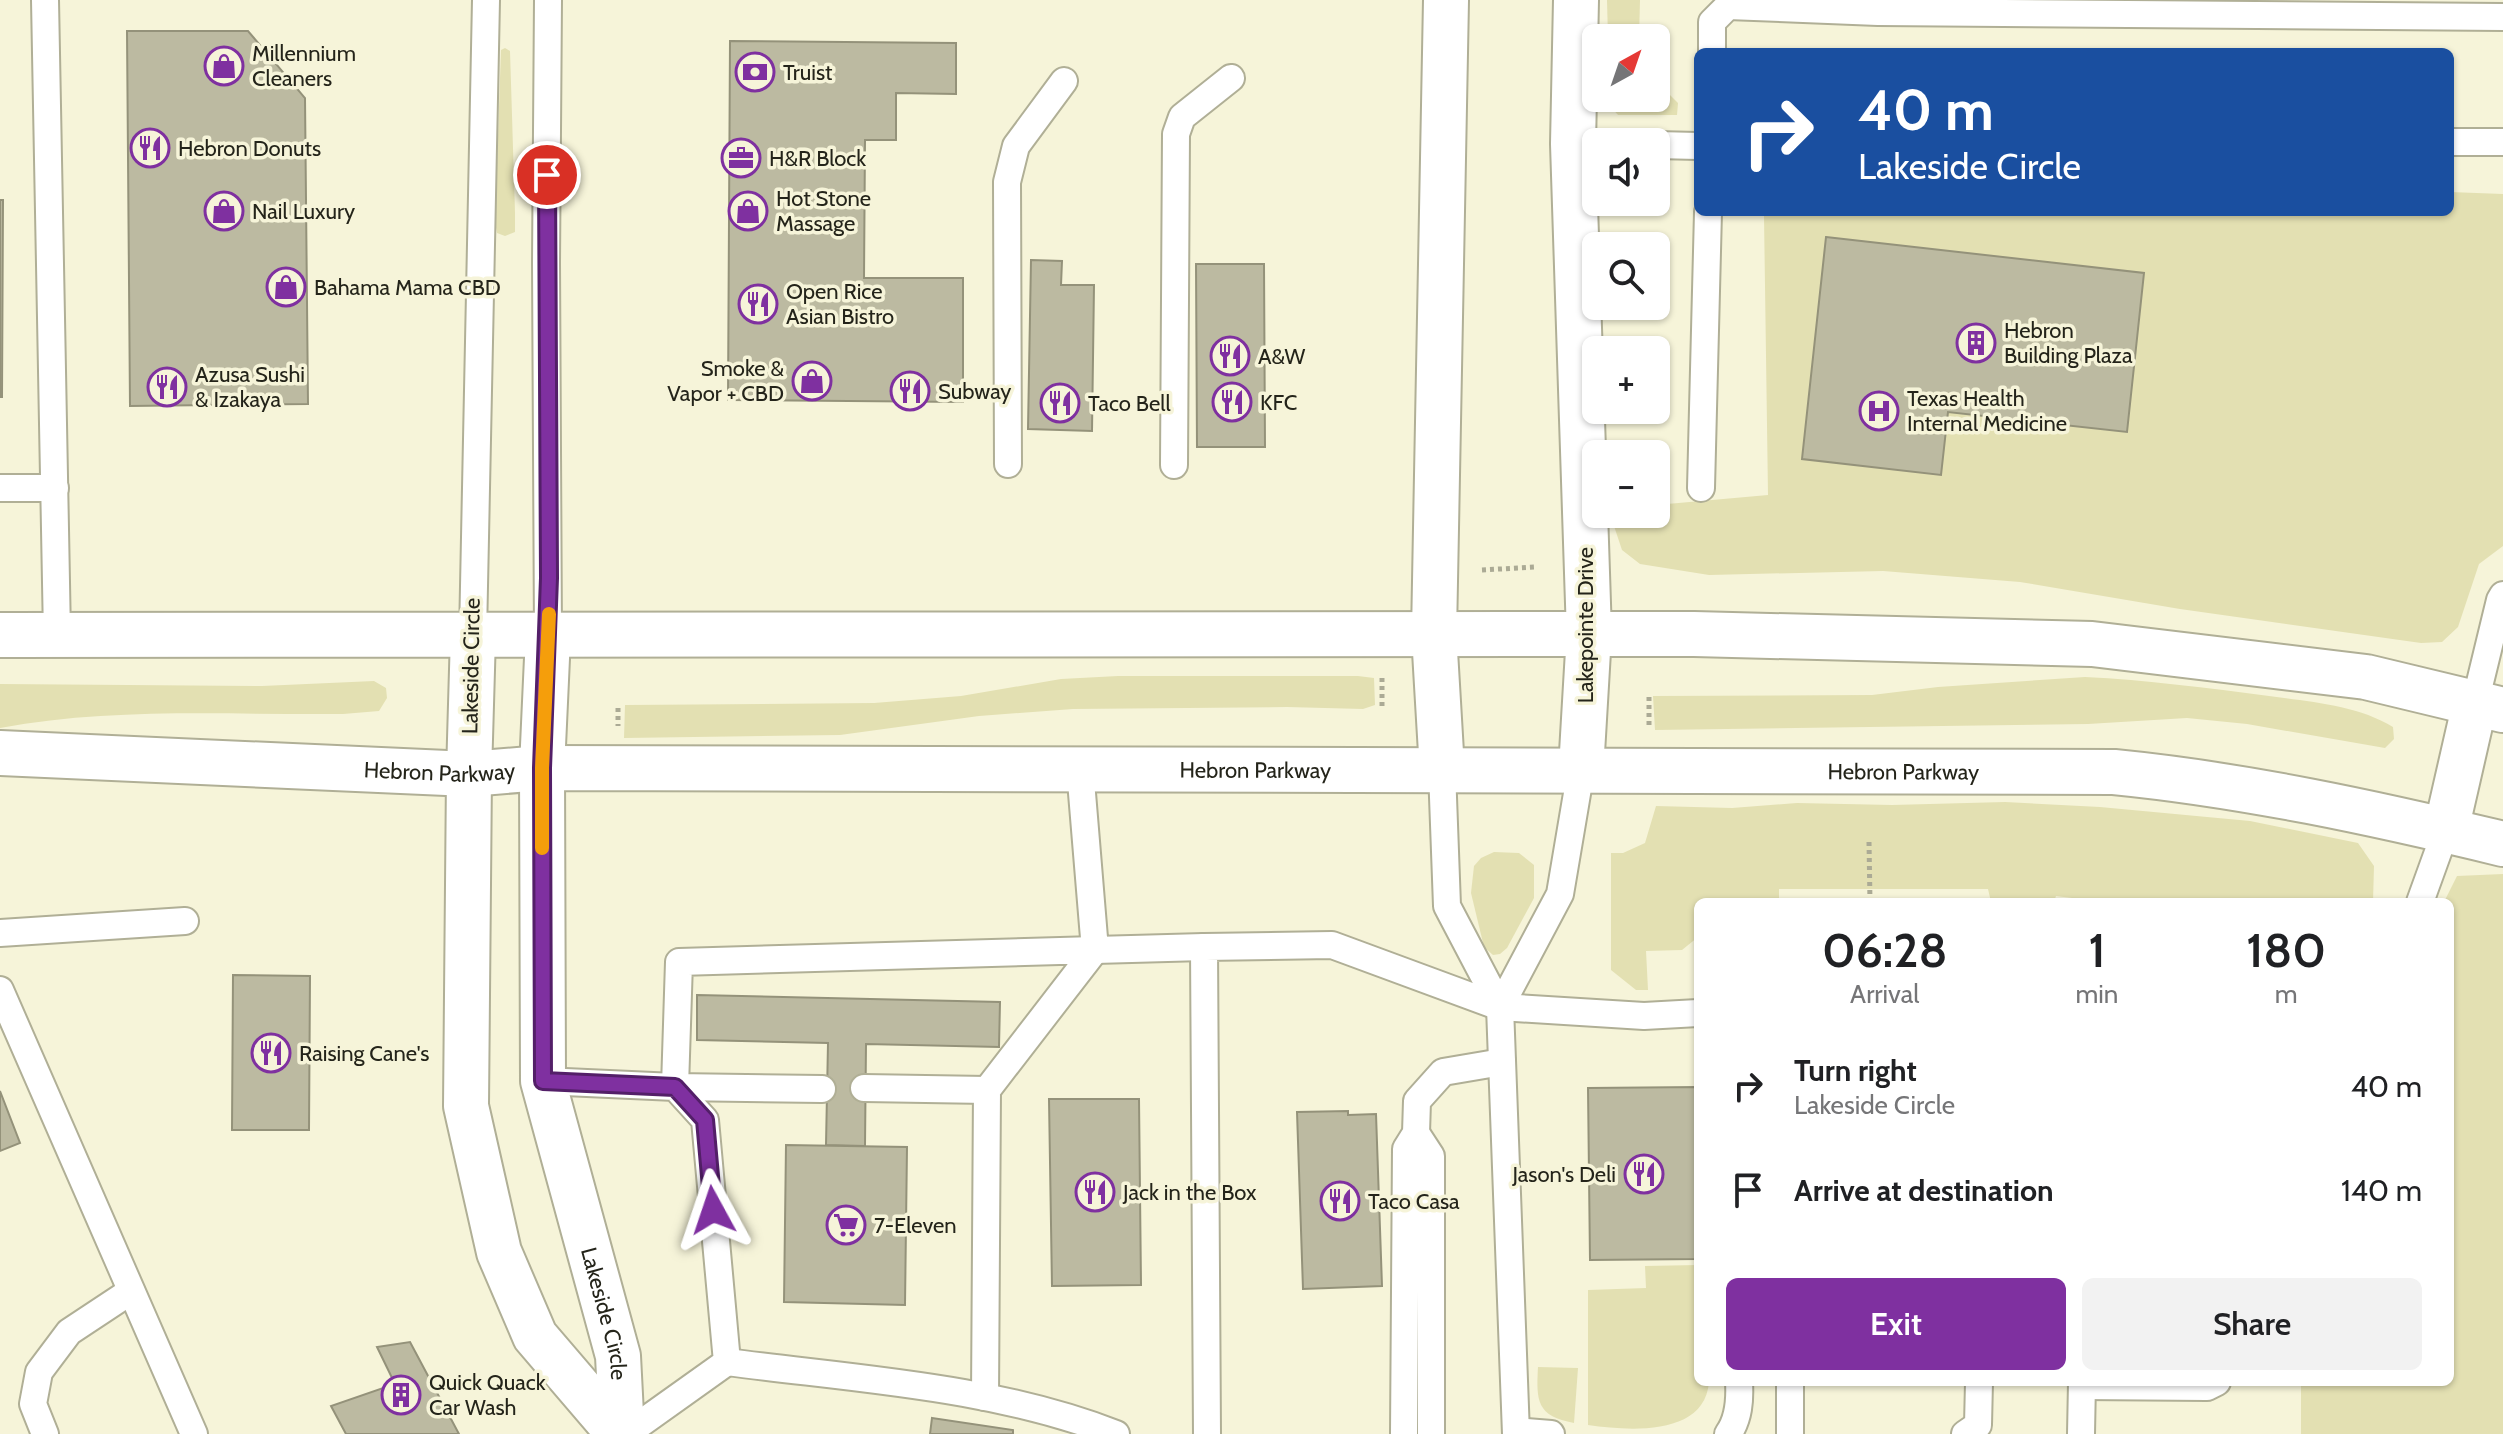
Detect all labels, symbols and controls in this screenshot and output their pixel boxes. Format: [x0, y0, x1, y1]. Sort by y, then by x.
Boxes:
north arrow [1582, 24, 1670, 112]
map controls [1582, 24, 1670, 528]
place label: Millennium Cleaners [252, 40, 356, 92]
shop icon: Millennium Cleaners [203, 45, 245, 87]
bank icon: Truist [734, 51, 776, 93]
place label: Truist [783, 59, 833, 86]
text: 40 m [1858, 76, 1994, 144]
icon: right [1726, 80, 1830, 184]
restaurant icon: Hebron Donuts [129, 127, 171, 169]
button: sound [1582, 128, 1670, 216]
place label: Hebron Donuts [178, 135, 321, 162]
office icon: H&R Block [720, 137, 762, 179]
pin [513, 141, 581, 209]
text: Lakeside Circle [1858, 144, 2081, 188]
place label: H&R Block [769, 145, 866, 172]
icon: arrive [525, 153, 569, 197]
place label: Hot Stone Massage [776, 185, 871, 237]
shop icon: Nail Luxury [203, 190, 245, 232]
shop icon: Hot Stone Massage [727, 190, 769, 232]
place label: Nail Luxury [252, 198, 355, 225]
button: search [1582, 232, 1670, 320]
shop icon: Bahama Mama CBD [265, 266, 307, 308]
place label: Bahama Mama CBD [314, 274, 501, 301]
place label: Open Rice Asian Bistro [786, 278, 894, 330]
restaurant icon: Open Rice Asian Bistro [737, 283, 779, 325]
place label: Hebron Building Plaza [2004, 317, 2133, 369]
building icon: Hebron Building Plaza [1955, 322, 1997, 364]
restaurant icon: A&W [1209, 335, 1251, 377]
button: + [1582, 336, 1670, 424]
place label: A&W [1258, 343, 1305, 370]
place label: Smoke & Vapor + CBD [667, 355, 785, 407]
shop icon: Smoke & Vapor + CBD [791, 360, 833, 402]
place label: Azusa Sushi & Izakaya [195, 361, 305, 413]
restaurant icon: Azusa Sushi & Izakaya [146, 366, 188, 408]
restaurant icon: Subway [889, 370, 931, 412]
place label: Subway [938, 378, 1011, 405]
restaurant icon: KFC [1211, 381, 1253, 423]
restaurant icon: Taco Bell [1039, 382, 1081, 424]
place label: Texas Health Internal Medicine [1907, 385, 2067, 437]
place label: KFC [1260, 389, 1297, 416]
place label: Taco Bell [1088, 390, 1171, 417]
hospital icon: Texas Health Internal Medicine [1858, 390, 1900, 432]
button: − [1582, 440, 1670, 528]
street label: Lakepointe Drive [1572, 547, 1599, 703]
street label: Lakeside Circle [456, 598, 486, 734]
street label: Hebron Parkway [363, 756, 516, 788]
street label: Hebron Parkway [1179, 756, 1331, 784]
street label: Hebron Parkway [1827, 758, 1979, 785]
text: 06:28 [1822, 921, 1948, 979]
text: 1 [2088, 921, 2105, 979]
text: 180 [2246, 921, 2326, 979]
text: Arrival [1850, 978, 1919, 1010]
text: min [2075, 978, 2118, 1010]
text: m [2275, 978, 2298, 1010]
restaurant icon: Raising Cane's [250, 1032, 292, 1074]
place label: Raising Cane's [299, 1040, 429, 1067]
text: Turn right [1794, 1052, 1917, 1089]
icon: right [1726, 1064, 1770, 1108]
text: 40 m [2351, 1068, 2422, 1105]
text: Lakeside Circle [1794, 1089, 1955, 1121]
restaurant icon: Jason's Deli [1623, 1153, 1665, 1195]
place label: Jason's Deli [1511, 1161, 1616, 1188]
position arrow [671, 1168, 755, 1252]
icon: arrive [1726, 1168, 1770, 1212]
restaurant icon: Jack in the Box [1074, 1171, 1116, 1213]
text: Arrive at destination [1794, 1172, 2054, 1209]
text: 140 m [2341, 1172, 2422, 1209]
place label: Jack in the Box [1122, 1179, 1257, 1206]
restaurant icon: Taco Casa [1319, 1180, 1361, 1222]
place label: Taco Casa [1368, 1188, 1460, 1215]
supermarket icon: 7-Eleven [825, 1204, 867, 1246]
place label: 7-Eleven [874, 1212, 957, 1239]
street label: Lakeside Circle [575, 1244, 633, 1381]
button: Exit [1726, 1278, 2066, 1370]
button: Share [2082, 1278, 2422, 1370]
place label: Quick Quack Car Wash [429, 1369, 546, 1421]
building icon: Quick Quack Car Wash [380, 1374, 422, 1416]

